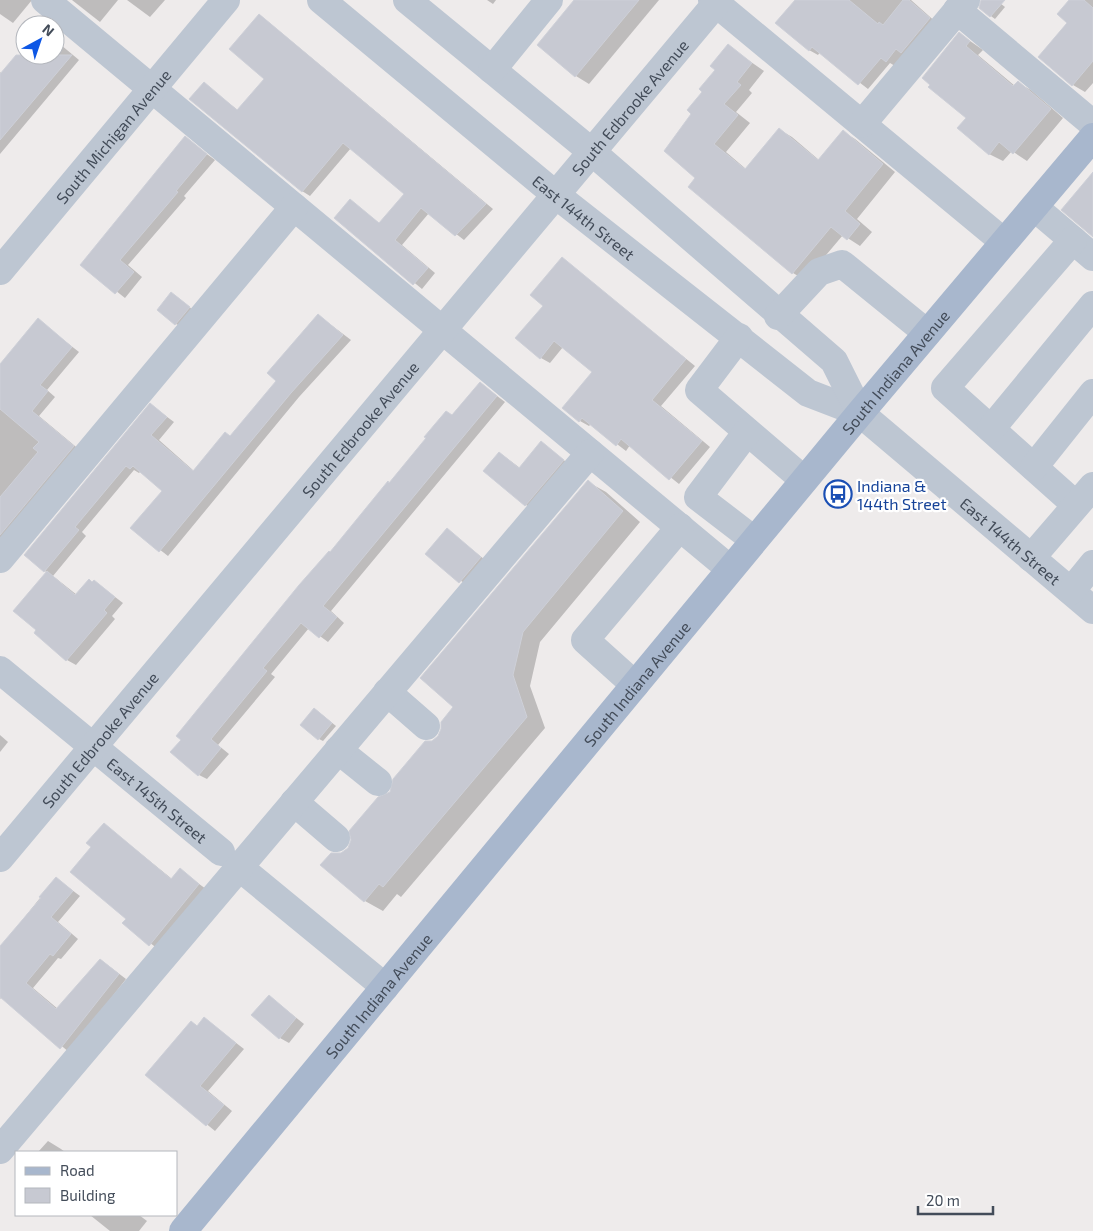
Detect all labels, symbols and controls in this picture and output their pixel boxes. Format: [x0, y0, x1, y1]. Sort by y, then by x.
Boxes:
north arrow [15, 15, 65, 65]
text: N [39, 20, 58, 39]
street label: South Edbrooke Avenue [567, 35, 692, 179]
street label: South Michigan Avenue [51, 65, 174, 207]
street label: East 144th Street [529, 170, 639, 263]
street label: South Indiana Avenue [837, 306, 953, 438]
street label: South Edbrooke Avenue [297, 357, 422, 500]
place label: Indiana & 144th Street [857, 476, 946, 513]
bus stop icon: Indiana & 144th Street [823, 479, 853, 509]
street label: East 144th Street [957, 493, 1065, 588]
street label: South Indiana Avenue [579, 617, 694, 750]
street label: South Edbrooke Avenue [37, 667, 162, 811]
street label: East 145th Street [104, 753, 211, 846]
street label: South Indiana Avenue [321, 929, 435, 1062]
legend [15, 1151, 178, 1216]
text: Road [60, 1161, 95, 1179]
scale bar [918, 1184, 993, 1216]
text: Building [60, 1186, 116, 1204]
text: 20 m [926, 1191, 960, 1209]

